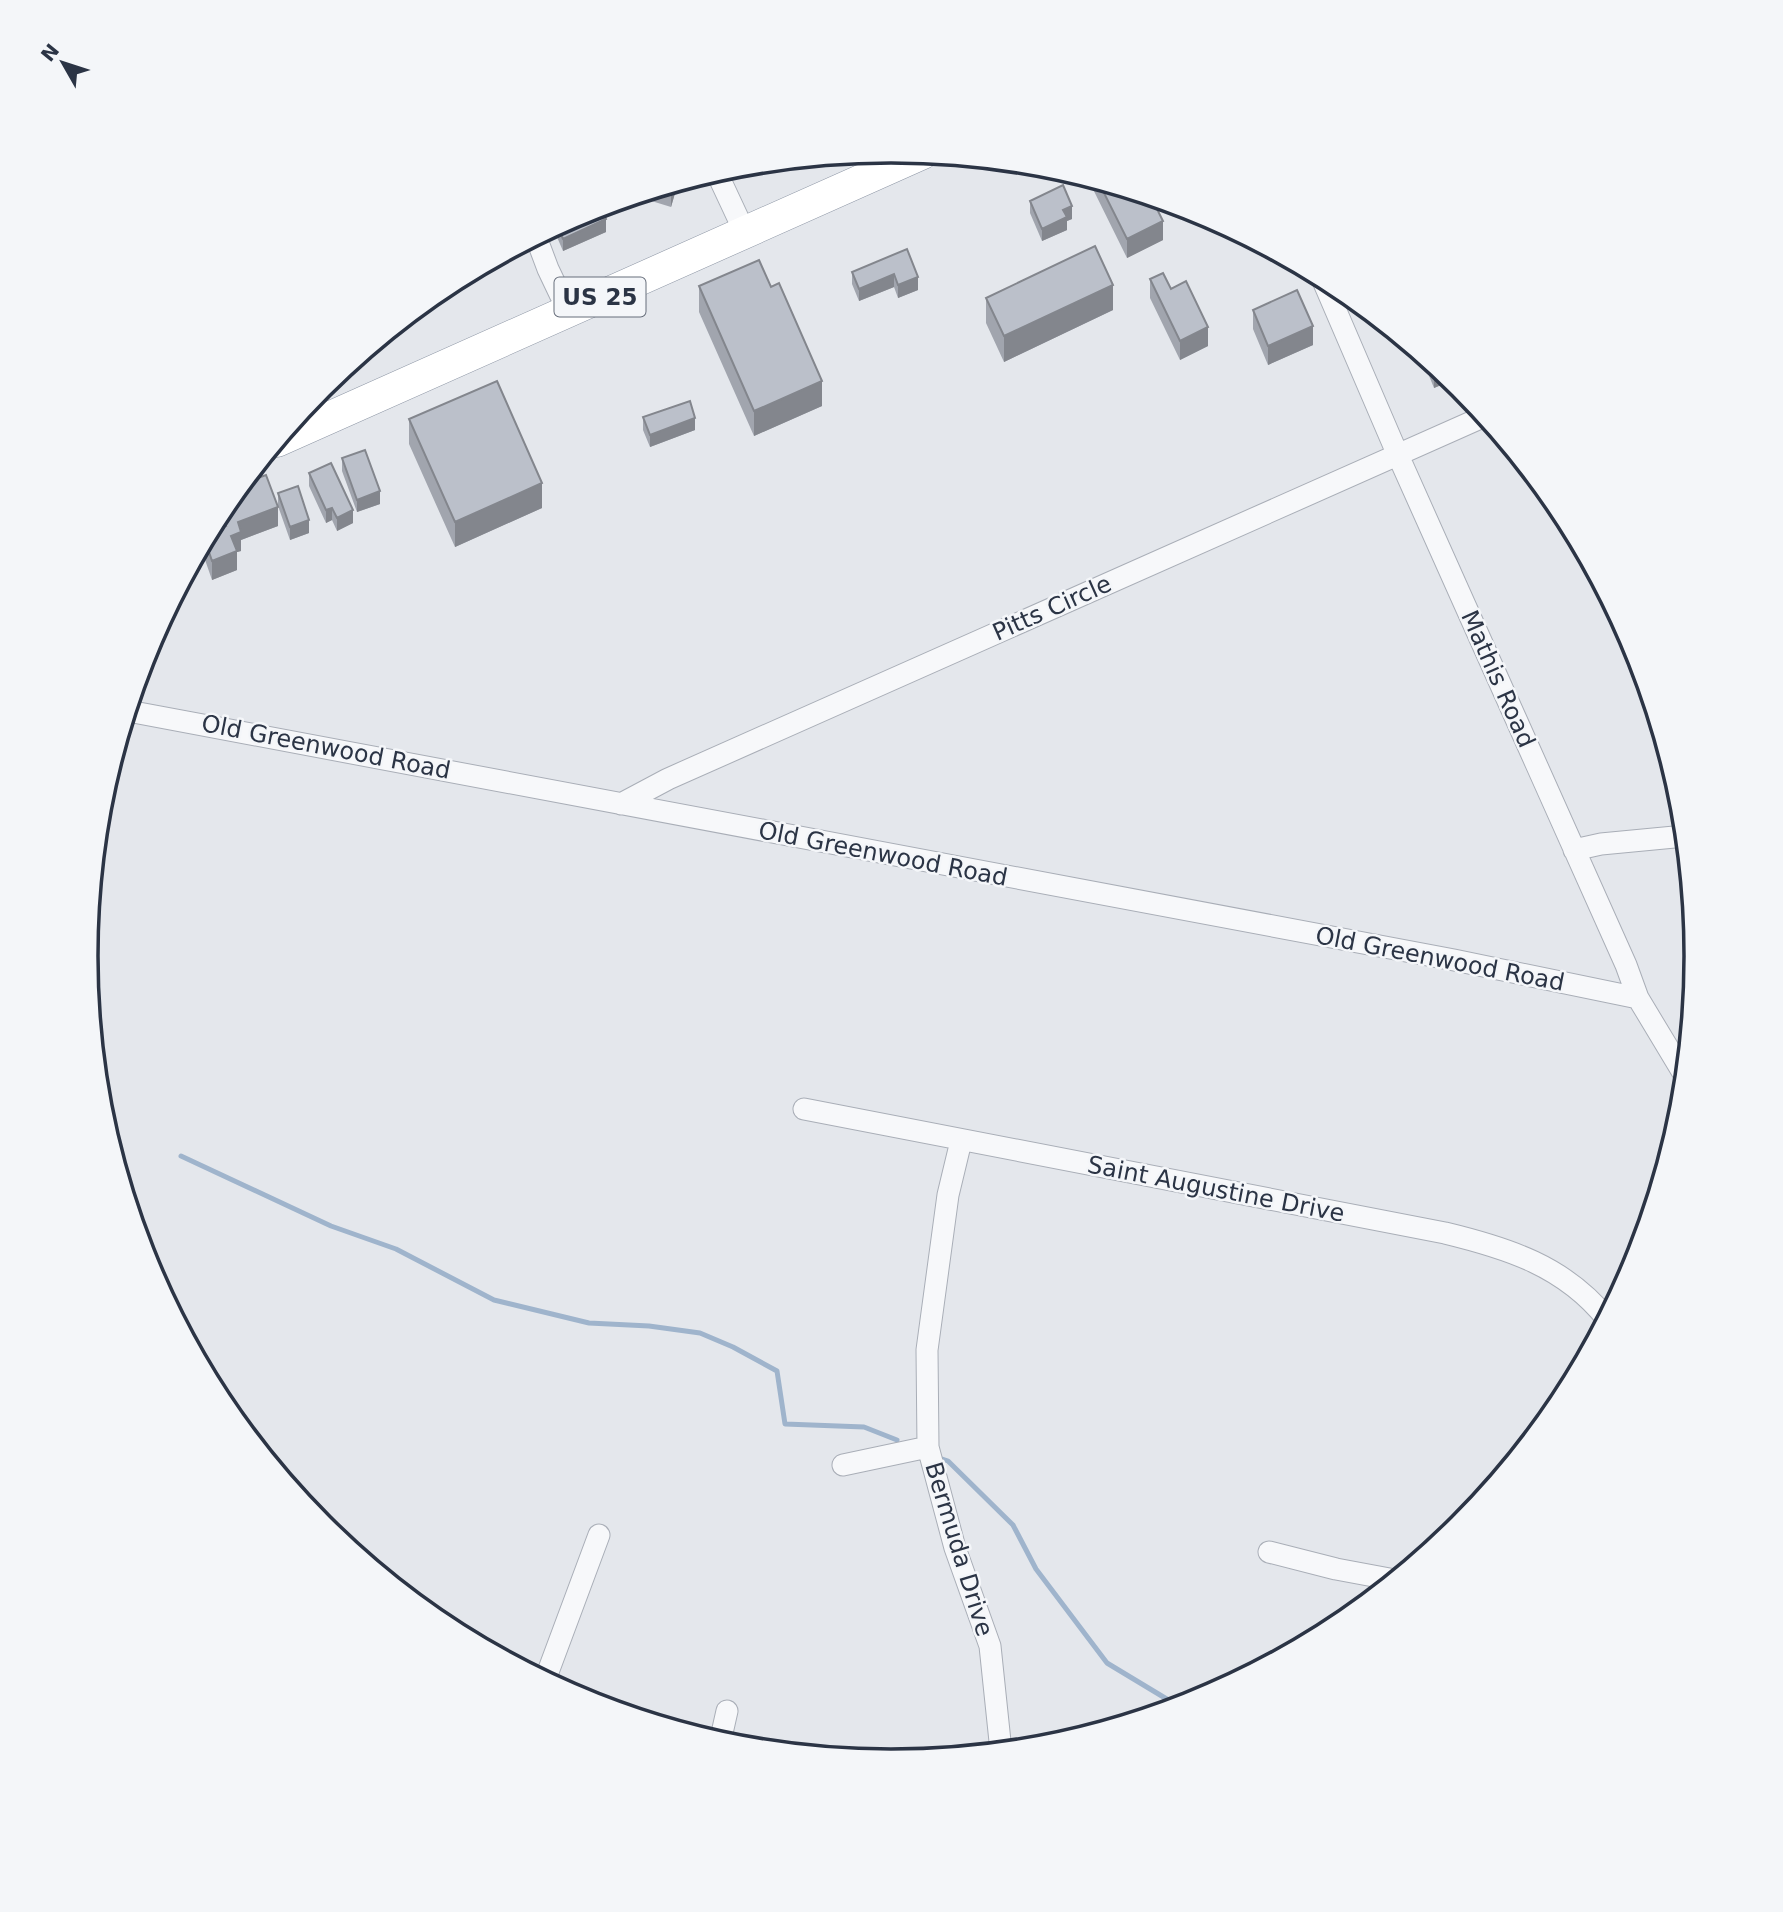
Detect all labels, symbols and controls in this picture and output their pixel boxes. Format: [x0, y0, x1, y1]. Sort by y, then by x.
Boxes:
north arrow [28, 28, 98, 98]
text: N [36, 39, 63, 65]
road number: US 25 [554, 278, 646, 316]
street label: Pitts Circle [988, 569, 1116, 647]
street label: Mathis Road [1455, 606, 1541, 752]
street label: Old Greenwood Road [199, 709, 453, 785]
street label: Old Greenwood Road [756, 816, 1010, 892]
street label: Old Greenwood Road [1313, 921, 1567, 997]
street label: Saint Augustine Drive [1085, 1150, 1347, 1228]
street label: Bermuda Drive [919, 1458, 999, 1640]

